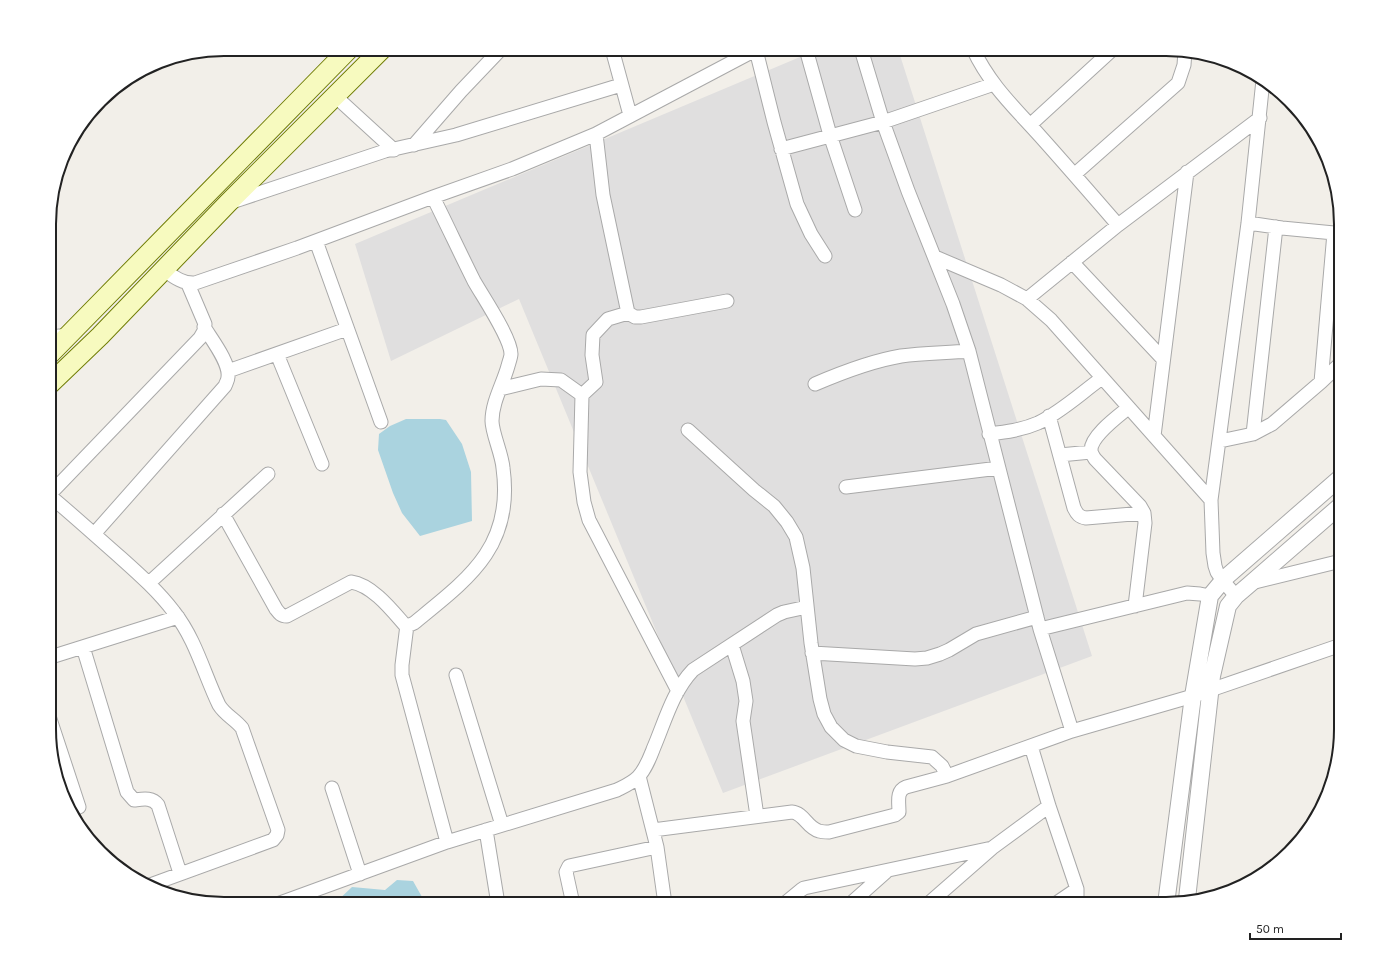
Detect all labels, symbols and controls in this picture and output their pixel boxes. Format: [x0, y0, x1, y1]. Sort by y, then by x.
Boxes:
scale bar [1250, 915, 1341, 941]
text: 50 m [1256, 922, 1284, 936]

